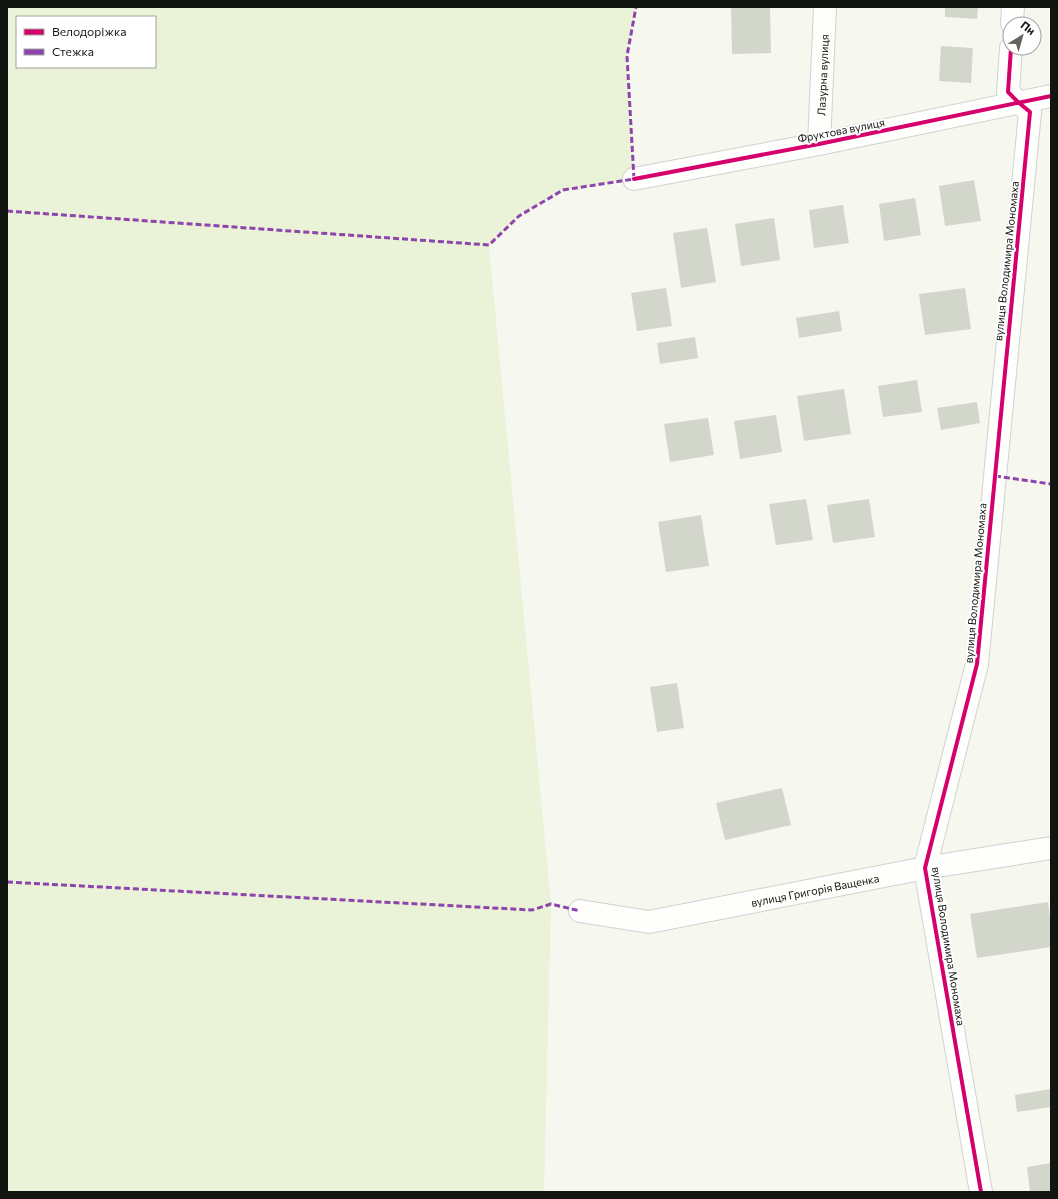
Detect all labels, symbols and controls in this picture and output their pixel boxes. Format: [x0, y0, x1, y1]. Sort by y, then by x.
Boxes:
legend [16, 16, 156, 68]
north arrow [1002, 16, 1042, 56]
text: Пн [1019, 18, 1038, 37]
text: Велодоріжка [52, 24, 127, 38]
street label: Лазурна вулиця [814, 34, 830, 116]
text: Стежка [52, 44, 94, 58]
street label: Фруктова вулиця [796, 115, 886, 145]
street label: вулиця Володимира Мономаха [991, 180, 1021, 342]
street label: вулиця Володимира Мономаха [962, 502, 988, 664]
street label: вулиця Володимира Мономаха [930, 866, 968, 1026]
street label: вулиця Григорія Ващенка [750, 871, 880, 908]

